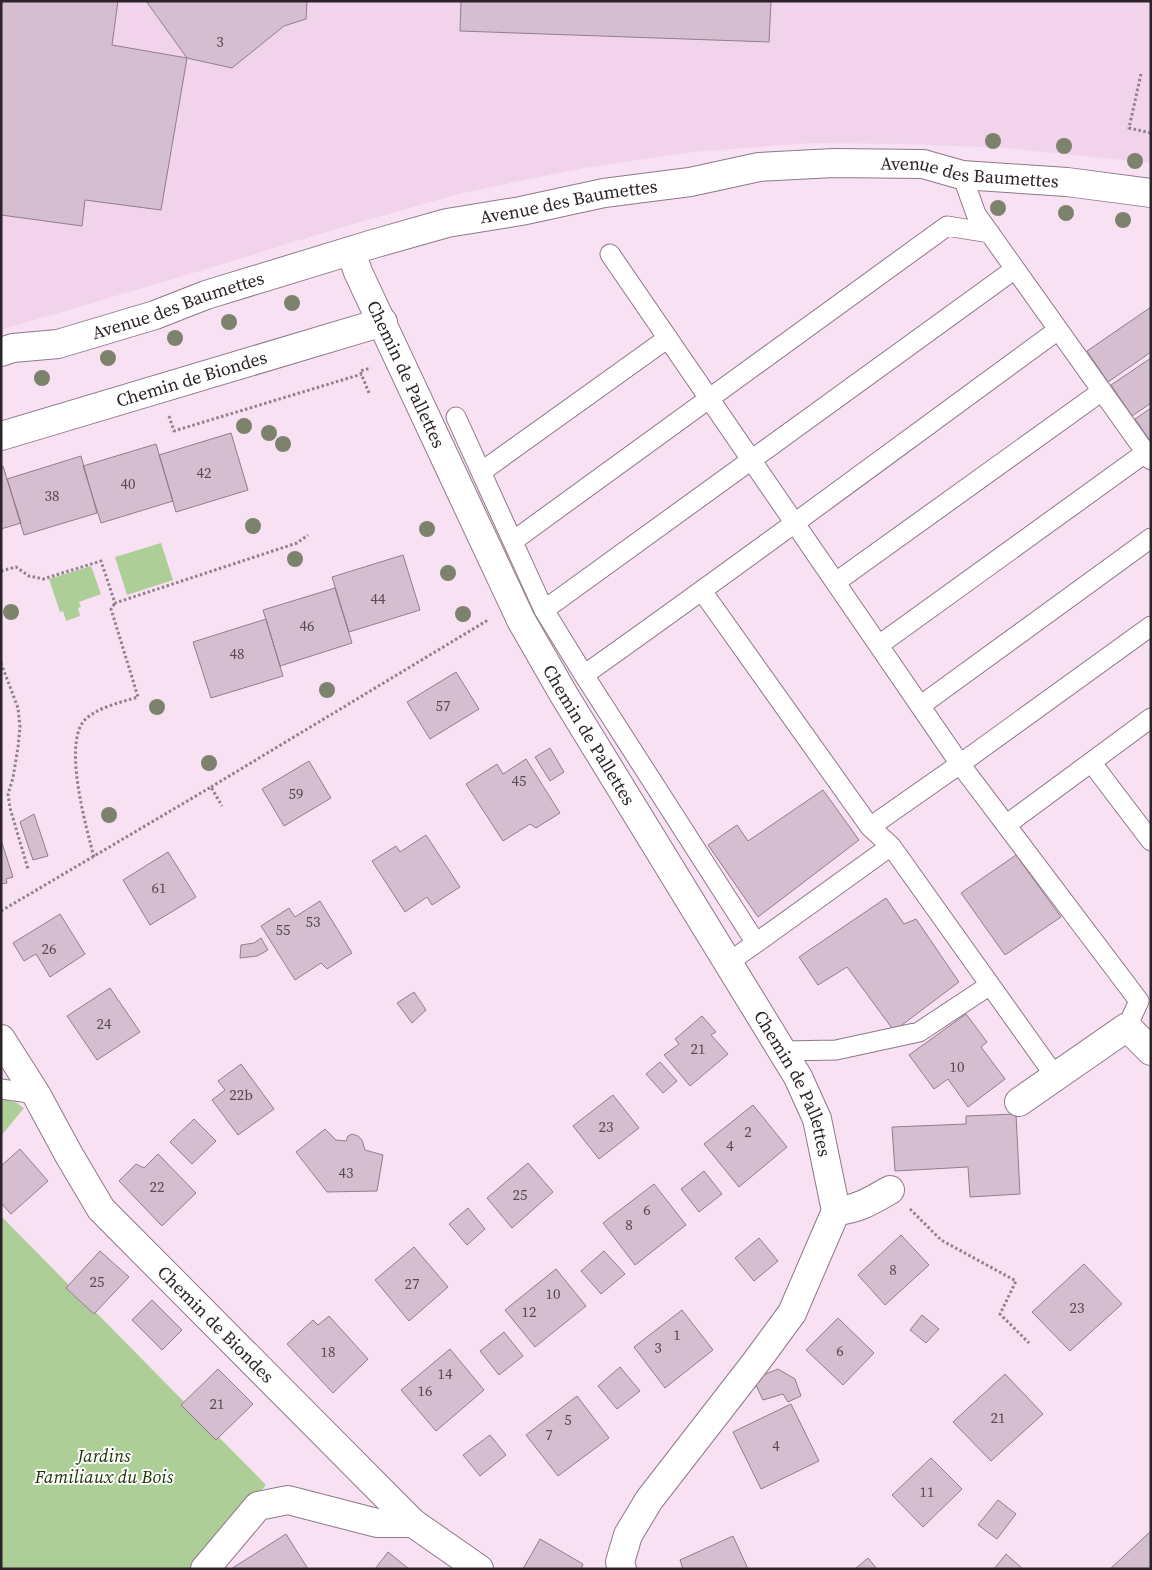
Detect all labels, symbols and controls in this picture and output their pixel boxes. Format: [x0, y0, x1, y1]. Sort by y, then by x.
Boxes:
house number: 3 [216, 31, 224, 52]
street label: Avenue des Baumettes [880, 151, 1060, 193]
street label: Avenue des Baumettes [478, 173, 659, 229]
street label: Avenue des Baumettes [89, 265, 267, 345]
street label: Chemin de Pallettes [361, 296, 452, 452]
street label: Chemin de Biondes [113, 344, 270, 413]
house number: 42 [196, 462, 212, 483]
house number: 40 [120, 473, 136, 494]
house number: 38 [44, 485, 60, 506]
house number: 44 [370, 588, 386, 609]
house number: 46 [299, 615, 315, 636]
house number: 48 [229, 643, 245, 664]
street label: Chemin de Pallettes [537, 660, 642, 810]
house number: 57 [435, 695, 451, 716]
house number: 45 [511, 770, 527, 791]
house number: 59 [288, 783, 304, 804]
house number: 61 [151, 877, 167, 898]
house number: 53 [305, 911, 321, 932]
house number: 55 [275, 919, 291, 940]
house number: 26 [41, 938, 57, 959]
street label: Chemin de Pallettes [748, 1005, 837, 1159]
house number: 24 [96, 1013, 112, 1034]
house number: 21 [690, 1038, 706, 1059]
house number: 10 [949, 1056, 965, 1077]
house number: 22b [229, 1084, 253, 1105]
house number: 23 [598, 1116, 614, 1137]
house number: 2 [744, 1121, 752, 1142]
house number: 4 [726, 1135, 734, 1156]
house number: 43 [338, 1162, 354, 1183]
house number: 22 [149, 1176, 165, 1197]
house number: 25 [512, 1184, 528, 1205]
house number: 6 [643, 1199, 651, 1220]
house number: 8 [625, 1214, 633, 1235]
house number: 8 [889, 1259, 897, 1280]
street label: Chemin de Biondes [152, 1260, 280, 1388]
house number: 25 [89, 1271, 105, 1292]
house number: 27 [404, 1273, 420, 1294]
house number: 10 [545, 1283, 561, 1304]
house number: 23 [1069, 1297, 1085, 1318]
house number: 12 [521, 1301, 537, 1322]
house number: 1 [673, 1324, 681, 1345]
house number: 3 [654, 1337, 662, 1358]
house number: 6 [836, 1340, 844, 1361]
house number: 18 [320, 1341, 336, 1362]
house number: 14 [437, 1363, 453, 1384]
house number: 16 [417, 1380, 433, 1401]
house number: 21 [209, 1393, 225, 1414]
house number: 21 [990, 1407, 1006, 1428]
house number: 5 [564, 1409, 572, 1430]
house number: 7 [545, 1424, 553, 1445]
house number: 4 [772, 1435, 780, 1456]
park label: Jardins Familiaux du Bois [34, 1443, 174, 1489]
house number: 11 [919, 1481, 935, 1502]

